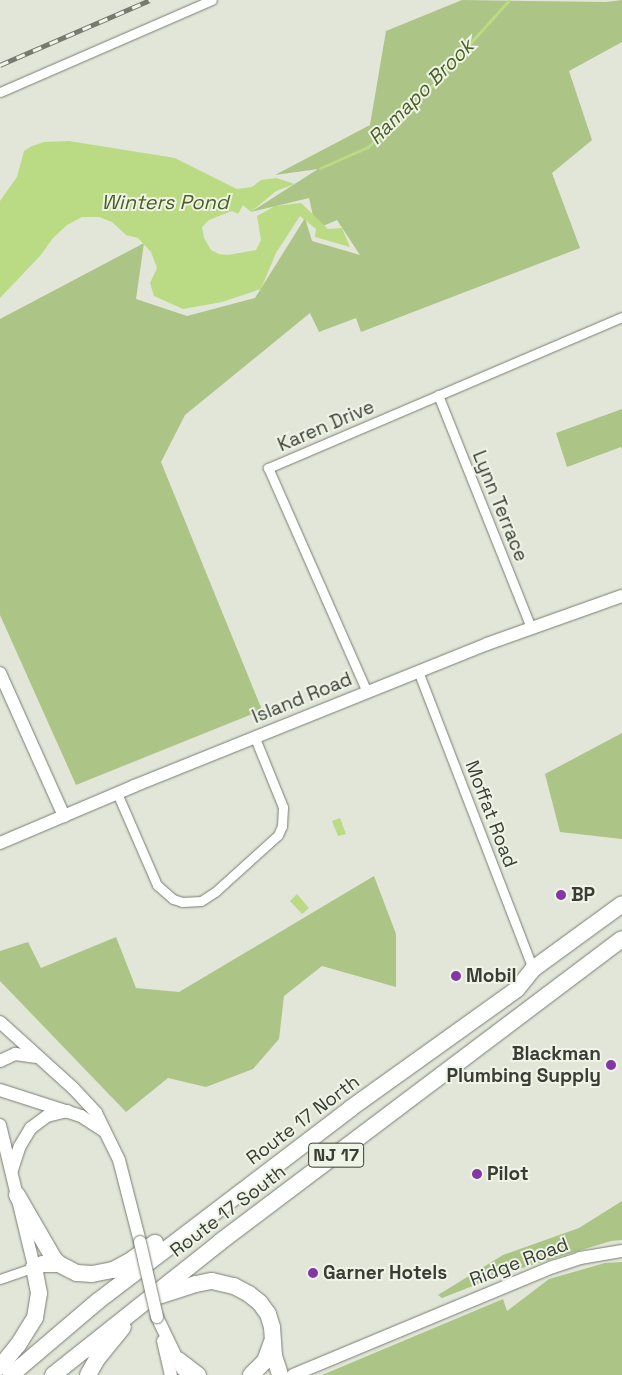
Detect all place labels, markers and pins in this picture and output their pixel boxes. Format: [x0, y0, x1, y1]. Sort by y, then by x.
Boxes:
place label: BP [571, 884, 595, 906]
marker: BP [555, 889, 567, 901]
place label: Mobil [466, 965, 517, 987]
marker: Mobil [450, 970, 462, 982]
place label: Blackman Plumbing Supply [446, 1043, 601, 1087]
marker: Blackman Plumbing Supply [605, 1059, 617, 1071]
place label: Pilot [487, 1163, 529, 1185]
marker: Pilot [471, 1168, 483, 1180]
place label: Garner Hotels [323, 1262, 447, 1284]
marker: Garner Hotels [307, 1267, 319, 1279]

